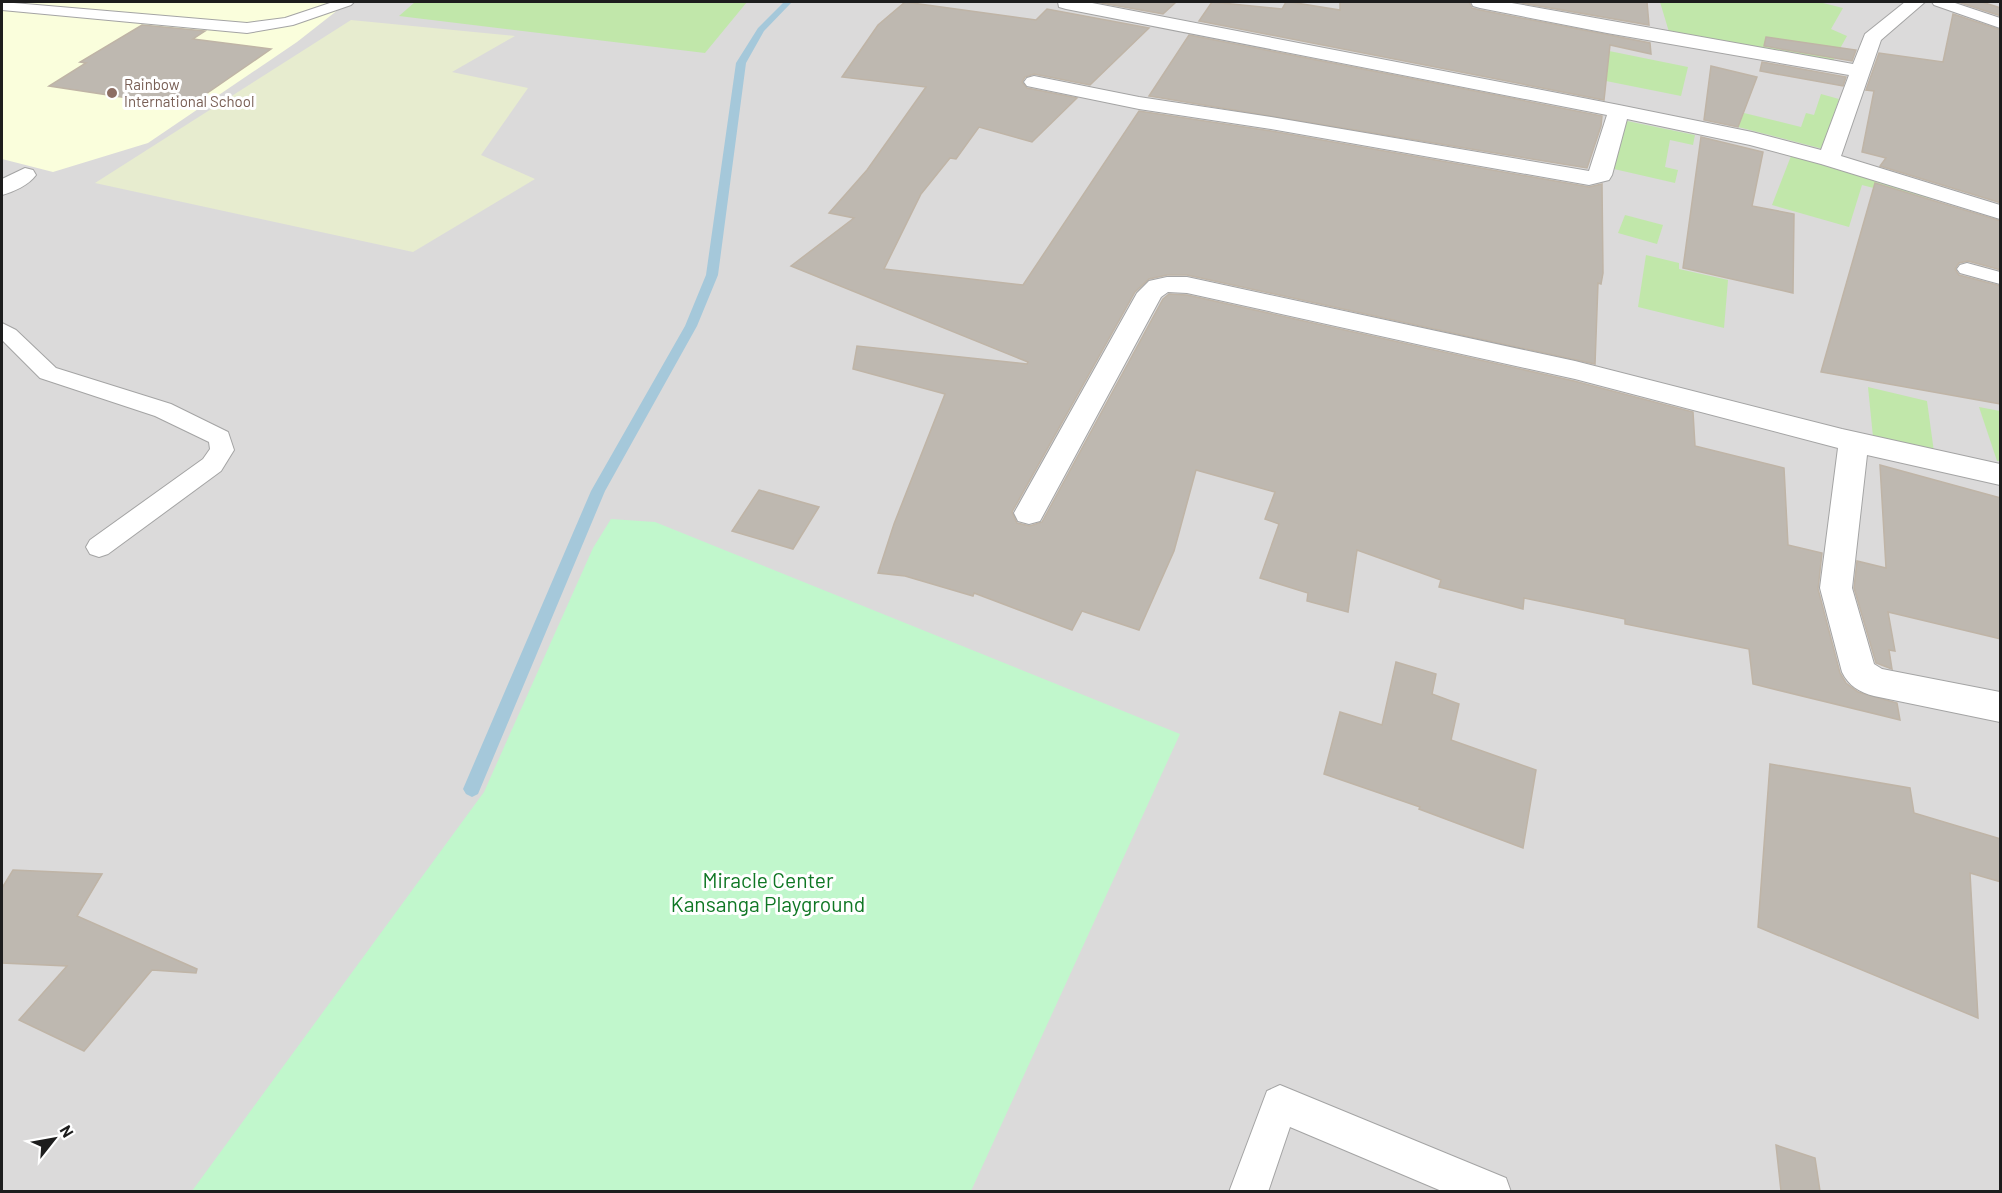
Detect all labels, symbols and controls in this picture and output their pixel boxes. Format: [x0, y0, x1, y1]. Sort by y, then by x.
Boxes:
place label: Rainbow International School [124, 75, 254, 110]
marker: Rainbow International School [105, 86, 119, 100]
park label: Miracle Center Kansanga Playground [671, 867, 865, 916]
north arrow [24, 1109, 84, 1169]
text: N [56, 1122, 78, 1140]

